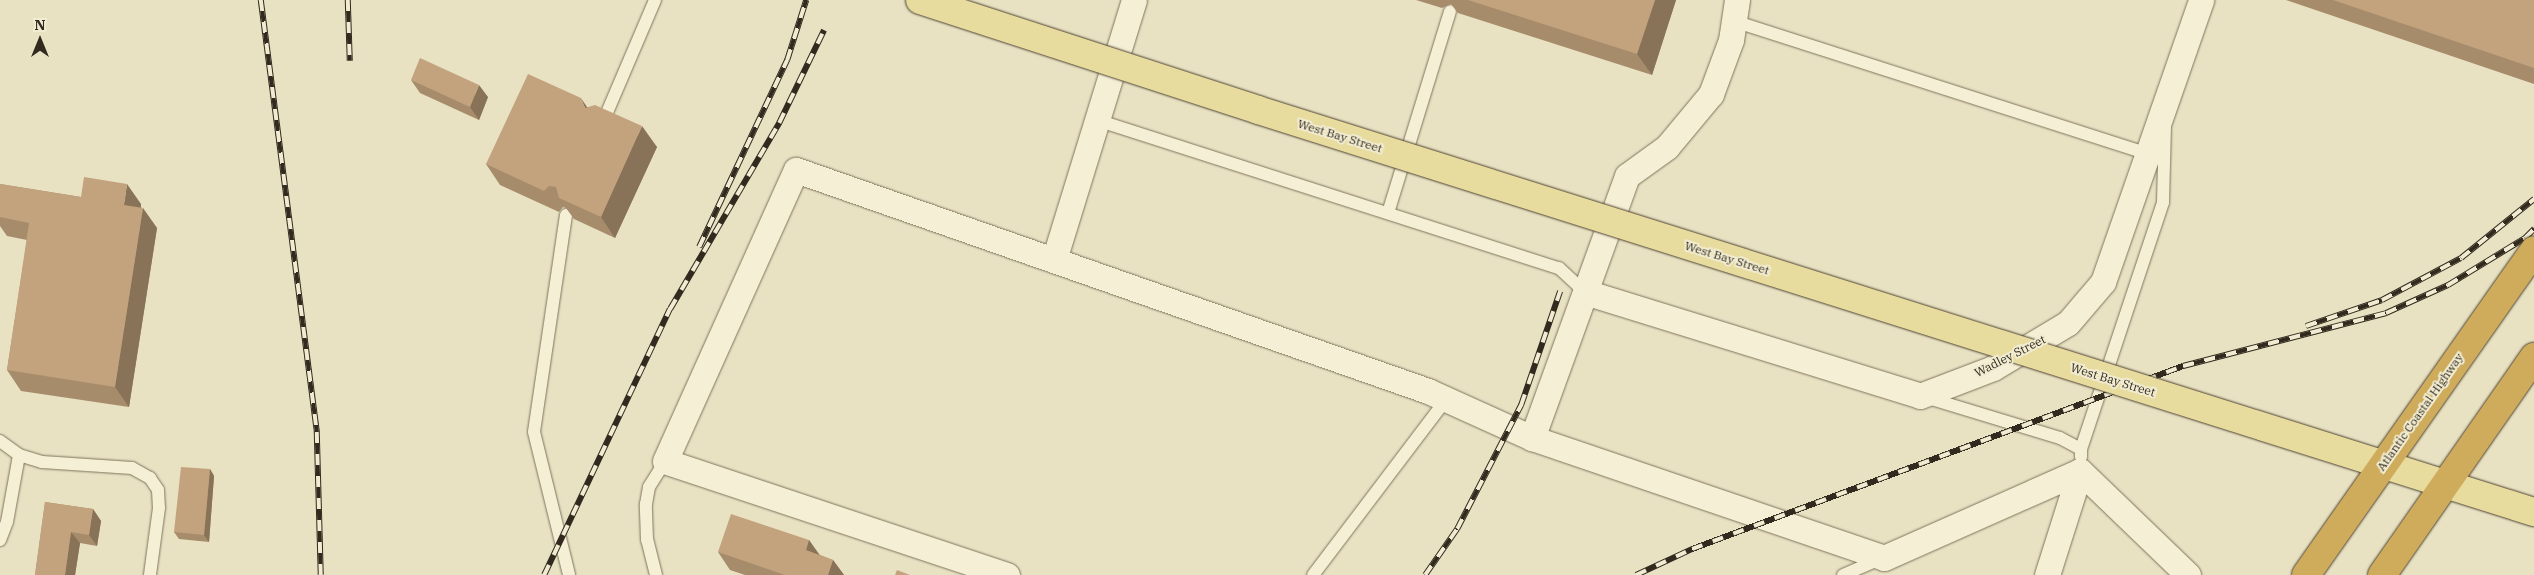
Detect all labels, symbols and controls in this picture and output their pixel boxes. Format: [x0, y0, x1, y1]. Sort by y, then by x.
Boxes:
north arrow [15, 15, 65, 65]
text: N [34, 16, 46, 34]
street label: West Bay Street [1296, 116, 1384, 156]
street label: West Bay Street [1683, 238, 1771, 278]
street label: Wadley Street [1972, 332, 2048, 380]
street label: Atlantic Coastal Highway [2374, 350, 2466, 474]
street label: West Bay Street [2069, 360, 2157, 400]

